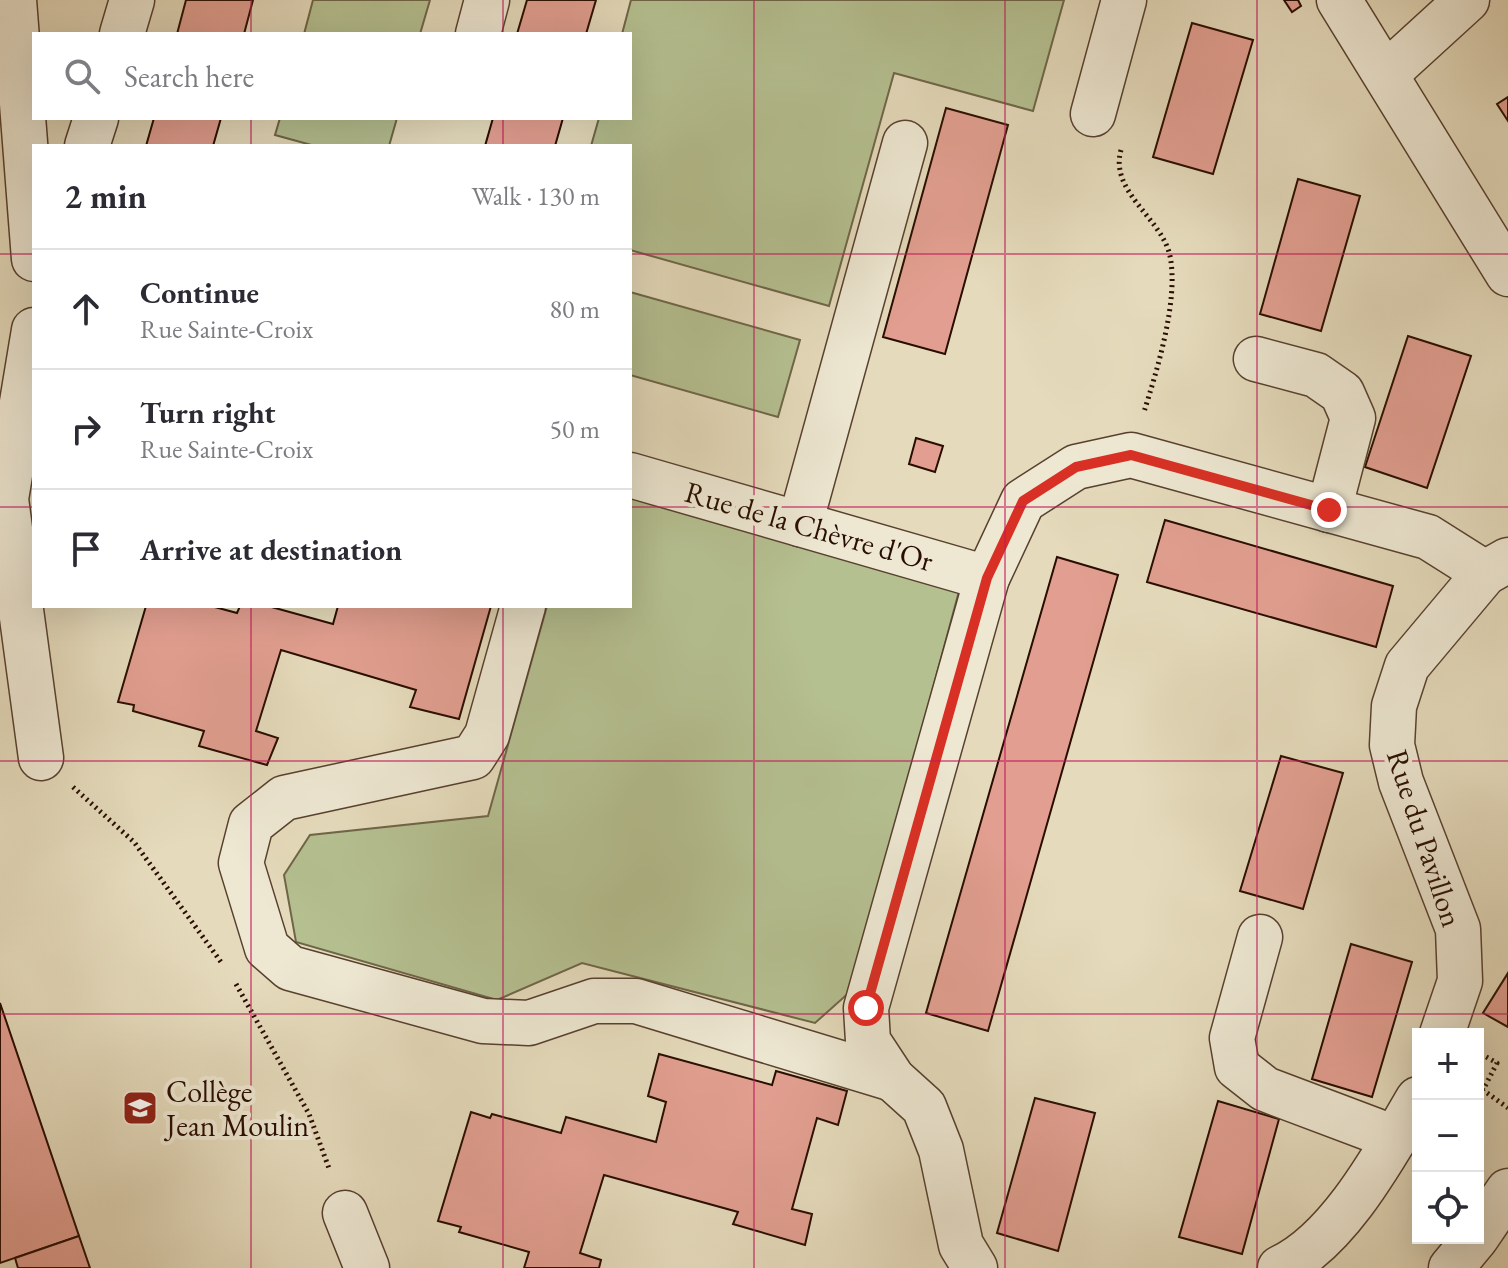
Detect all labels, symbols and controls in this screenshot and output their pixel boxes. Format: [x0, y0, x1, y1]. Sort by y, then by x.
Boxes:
search box [32, 32, 632, 120]
icon: search [60, 54, 104, 98]
text: Search here [124, 57, 254, 96]
text: 2 min [64, 174, 147, 218]
text: Walk · 130 m [472, 179, 600, 213]
text: Continue [140, 273, 259, 312]
icon: ahead [64, 287, 108, 331]
text: 80 m [550, 292, 600, 326]
text: Rue Sainte-Croix [140, 312, 313, 346]
text: Turn right [140, 393, 276, 432]
icon: right [64, 407, 108, 451]
text: 50 m [550, 412, 600, 446]
text: Rue Sainte-Croix [140, 432, 313, 466]
street label: Rue de la Chèvre d'Or [680, 472, 938, 580]
route end [1311, 492, 1347, 528]
icon: arrive [64, 527, 108, 571]
text: Arrive at destination [140, 530, 402, 569]
street label: Rue du Pavillon [1378, 745, 1472, 932]
route start [848, 990, 884, 1026]
map controls [1412, 1028, 1484, 1244]
button: + [1412, 1028, 1484, 1100]
place label: Collège Jean Moulin [163, 1072, 309, 1145]
school or university icon: Collège Jean Moulin [121, 1089, 159, 1127]
button: − [1412, 1100, 1484, 1172]
button: locate [1412, 1172, 1484, 1244]

